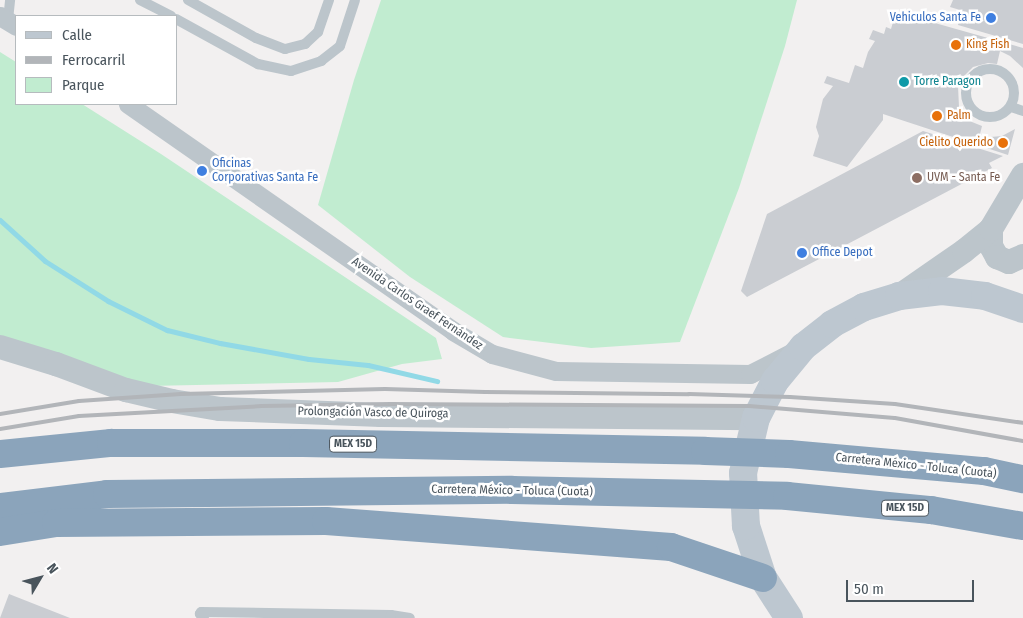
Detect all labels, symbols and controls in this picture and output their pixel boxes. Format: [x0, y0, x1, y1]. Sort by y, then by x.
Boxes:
place label: Vehiculos Santa Fe [890, 11, 981, 25]
marker: Vehiculos Santa Fe [985, 12, 997, 24]
legend [15, 15, 178, 105]
text: Calle [62, 26, 92, 44]
place label: King Fish [966, 38, 1009, 52]
marker: King Fish [950, 39, 962, 51]
text: Ferrocarril [62, 51, 125, 69]
place label: Torre Paragon [914, 75, 981, 89]
text: Parque [62, 76, 105, 94]
marker: Torre Paragon [898, 76, 910, 88]
place label: Palm [947, 109, 971, 123]
marker: Palm [931, 110, 943, 122]
place label: Cielito Querido [919, 136, 993, 150]
marker: Cielito Querido [997, 137, 1009, 149]
place label: Oficinas Corporativas Santa Fe [212, 157, 318, 185]
marker: Oficinas Corporativas Santa Fe [196, 165, 208, 177]
place label: UVM - Santa Fe [927, 171, 1000, 185]
marker: UVM - Santa Fe [911, 172, 923, 184]
place label: Office Depot [812, 246, 873, 260]
marker: Office Depot [796, 247, 808, 259]
street label: Avenida Carlos Graef Fernández [349, 255, 485, 353]
street label: Prolongación Vasco de Quiroga [297, 404, 449, 422]
road number: MEX 15D [328, 436, 378, 452]
street label: Carretera México - Toluca (Cuota) [835, 450, 997, 482]
street label: Carretera México - Toluca (Cuota) [431, 482, 593, 500]
road number: MEX 15D [880, 499, 930, 516]
north arrow [15, 553, 65, 603]
text: N [43, 560, 62, 577]
scale bar [848, 570, 976, 602]
text: 50 m [854, 580, 884, 598]

